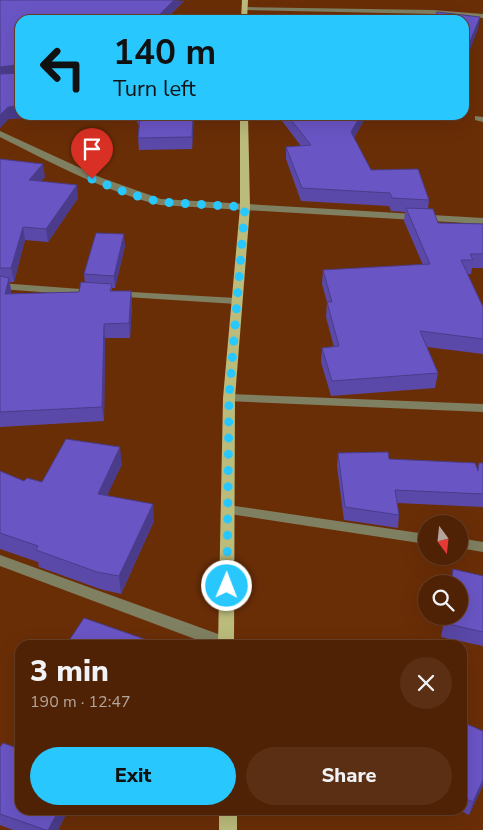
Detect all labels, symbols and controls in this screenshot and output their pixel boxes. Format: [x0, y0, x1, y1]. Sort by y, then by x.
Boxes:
text: 140 m [113, 29, 216, 76]
icon: left [30, 35, 95, 100]
text: Turn left [113, 74, 196, 104]
pin [71, 128, 113, 179]
icon: arrive [78, 135, 106, 163]
north arrow [418, 515, 468, 565]
map controls [418, 515, 468, 625]
position arrow [200, 559, 252, 611]
button: search [418, 575, 468, 625]
text: 3 min [30, 651, 109, 692]
button: close [400, 657, 452, 709]
text: 190 m · 12:47 [30, 691, 131, 713]
button: Exit [30, 747, 236, 805]
button: Share [246, 747, 452, 805]

